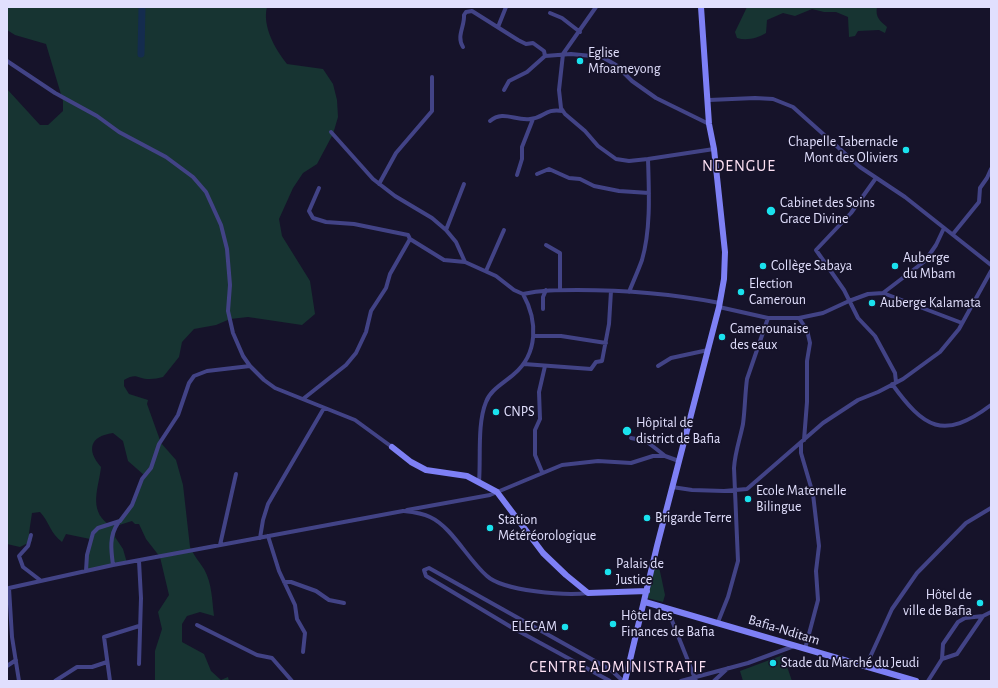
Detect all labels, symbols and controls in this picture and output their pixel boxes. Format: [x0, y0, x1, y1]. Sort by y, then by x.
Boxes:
place label: Eglise Mfoameyong [588, 45, 660, 78]
marker: Eglise Mfoameyong [575, 56, 585, 66]
place label: Chapelle Tabernacle Mont des Oliviers [788, 134, 898, 166]
marker: Chapelle Tabernacle Mont des Oliviers [901, 145, 911, 155]
district label: NDENGUE [702, 156, 776, 176]
place label: Cabinet des Soins Grace Divine [780, 195, 875, 228]
marker: Cabinet des Soins Grace Divine [765, 205, 777, 217]
place label: Auberge du Mbam [903, 250, 955, 282]
place label: Collège Sabaya [771, 258, 852, 274]
marker: Collège Sabaya [758, 261, 768, 271]
marker: Auberge du Mbam [890, 261, 900, 271]
place label: Election Cameroun [749, 276, 806, 308]
marker: Election Cameroun [736, 287, 746, 297]
place label: Auberge Kalamata [880, 295, 981, 311]
marker: Auberge Kalamata [867, 298, 877, 308]
place label: Camerounaise des eaux [730, 321, 808, 354]
marker: Camerounaise des eaux [717, 332, 727, 342]
place label: CNPS [504, 404, 535, 420]
marker: CNPS [491, 407, 501, 417]
place label: Hôpital de district de Bafia [636, 415, 720, 448]
marker: Hôpital de district de Bafia [621, 425, 633, 437]
place label: Ecole Maternelle Bilingue [756, 483, 847, 516]
marker: Ecole Maternelle Bilingue [743, 494, 753, 504]
place label: Brigarde Terre [655, 510, 732, 526]
place label: Station Météréorologique [498, 512, 596, 544]
marker: Brigarde Terre [642, 513, 652, 523]
marker: Station Météréorologique [485, 523, 495, 533]
place label: Palais de Justice [616, 556, 664, 588]
marker: Palais de Justice [603, 567, 613, 577]
place label: Hôtel de ville de Bafia [903, 587, 972, 620]
marker: Hôtel de ville de Bafia [975, 598, 985, 608]
place label: Hôtel des Finances de Bafia [621, 608, 715, 640]
street label: Bafia-Nditam [746, 611, 822, 649]
place label: ELECAM [511, 619, 557, 635]
marker: Hôtel des Finances de Bafia [608, 619, 618, 629]
marker: ELECAM [560, 622, 570, 632]
place label: Stade du Marché du Jeudi [781, 655, 919, 671]
district label: CENTRE ADMINISTRATIF [530, 657, 706, 677]
marker: Stade du Marché du Jeudi [768, 658, 778, 668]

